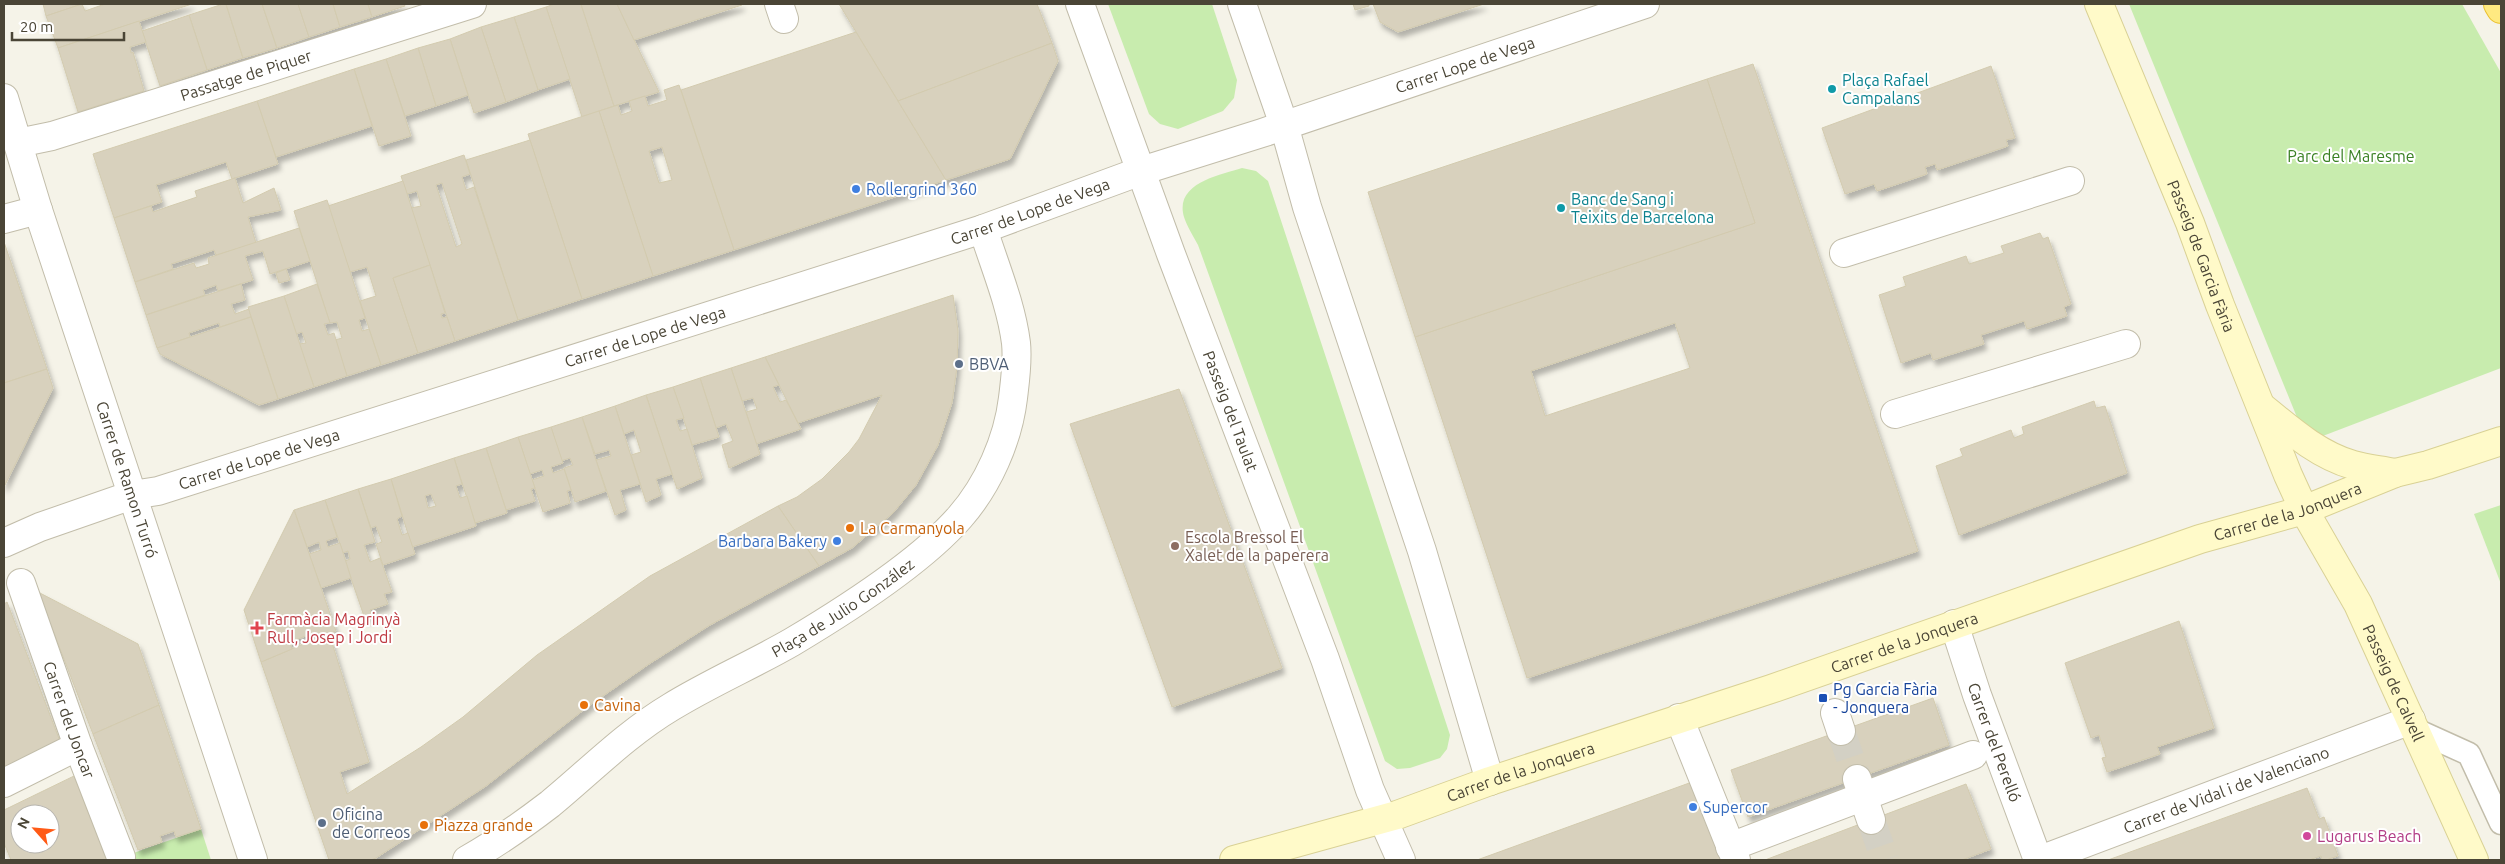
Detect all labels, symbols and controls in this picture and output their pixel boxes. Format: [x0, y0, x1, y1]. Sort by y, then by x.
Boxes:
scale bar [12, 10, 125, 42]
text: 20 m [20, 18, 53, 35]
street label: Carrer Lope de Vega [1393, 33, 1537, 96]
street label: Passatge de Piquer [178, 46, 314, 104]
place label: Plaça Rafael Campalans [1842, 71, 1929, 107]
marker: Plaça Rafael Campalans [1826, 83, 1838, 95]
park label: Parc del Maresme [2287, 147, 2415, 165]
street label: Carrer de Lope de Vega [948, 174, 1112, 248]
street label: Passeig de Garcia Fària [2164, 177, 2239, 335]
place label: Rollergrind 360 [866, 180, 977, 198]
marker: Rollergrind 360 [850, 183, 862, 195]
place label: Banc de Sang i Teixits de Barcelona [1571, 190, 1714, 226]
marker: Banc de Sang i Teixits de Barcelona [1555, 202, 1567, 214]
street label: Carrer de Lope de Vega [562, 302, 728, 370]
street label: Passeig del Taulat [1200, 348, 1262, 475]
place label: BBVA [969, 355, 1009, 373]
marker: BBVA [953, 358, 965, 370]
street label: Carrer de Ramon Turró [93, 399, 161, 560]
street label: Carrer de Lope de Vega [176, 425, 342, 493]
street label: Carrer de la Jonquera [2211, 479, 2364, 544]
place label: La Carmanyola [860, 519, 965, 537]
marker: La Carmanyola [844, 522, 856, 534]
place label: Escola Bressol El Xalet de la paperera [1185, 528, 1329, 564]
place label: Barbara Bakery [718, 532, 827, 550]
marker: Barbara Bakery [831, 535, 843, 547]
marker: Escola Bressol El Xalet de la paperera [1169, 540, 1181, 552]
street label: Plaça de Julio González [768, 555, 918, 661]
street label: Carrer de la Jonquera [1828, 608, 1980, 676]
place label: Farmàcia Magrinyà Rull, Josep i Jordi [267, 610, 401, 646]
marker: Farmàcia Magrinyà Rull, Josep i Jordi [251, 622, 263, 634]
street label: Passeig de Calvell [2359, 622, 2428, 744]
street label: Carrer del Joncar [40, 659, 99, 781]
place label: Pg Garcia Fària - Jonquera [1833, 680, 1938, 716]
street label: Carrer del Perelló [1965, 680, 2025, 804]
marker: Pg Garcia Fària - Jonquera [1817, 692, 1829, 704]
place label: Cavina [594, 696, 641, 714]
marker: Cavina [578, 699, 590, 711]
street label: Carrer de la Jonquera [1444, 738, 1597, 805]
street label: Carrer de Vidal i de Valenciano [2121, 743, 2332, 837]
place label: Supercor [1703, 798, 1768, 816]
marker: Supercor [1687, 801, 1699, 813]
north arrow [10, 804, 60, 854]
place label: Oficina de Correos [332, 805, 410, 841]
text: N [14, 815, 33, 831]
place label: Piazza grande [434, 816, 533, 834]
marker: Oficina de Correos [316, 817, 328, 829]
marker: Piazza grande [418, 819, 430, 831]
place label: Lugarus Beach [2317, 827, 2421, 845]
marker: Lugarus Beach [2301, 830, 2313, 842]

